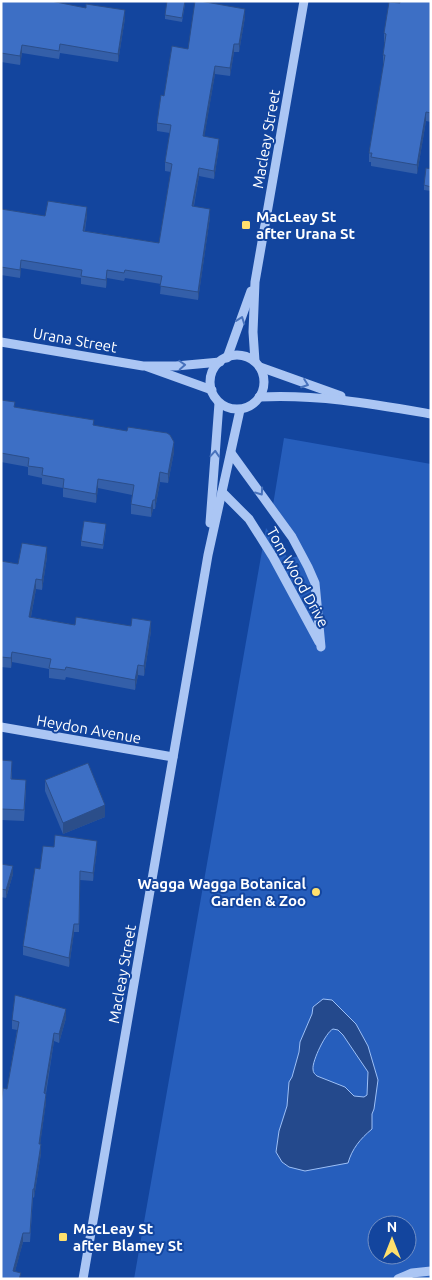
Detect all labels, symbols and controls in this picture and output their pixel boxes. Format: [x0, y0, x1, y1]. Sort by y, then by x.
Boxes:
street label: Macleay Street [249, 88, 283, 190]
place label: MacLeay St after Urana St [256, 208, 356, 242]
marker: MacLeay St after Urana St [240, 219, 252, 231]
one-way arrow [235, 316, 245, 325]
street label: Urana Street [32, 324, 119, 356]
one-way arrow [178, 360, 186, 371]
one-way arrow [300, 378, 309, 388]
one-way arrow [210, 450, 221, 458]
one-way arrow [254, 486, 263, 496]
street label: Tom Wood Drive [263, 524, 333, 630]
street label: Heydon Avenue [35, 711, 143, 747]
place label: Wagga Wagga Botanical Garden & Zoo [137, 875, 306, 909]
marker: Wagga Wagga Botanical Garden & Zoo [310, 886, 322, 898]
street label: Macleay Street [105, 923, 139, 1025]
north arrow [367, 1215, 417, 1265]
text: N [387, 1219, 397, 1235]
place label: MacLeay St after Blamey St [73, 1220, 183, 1254]
marker: MacLeay St after Blamey St [57, 1231, 69, 1243]

